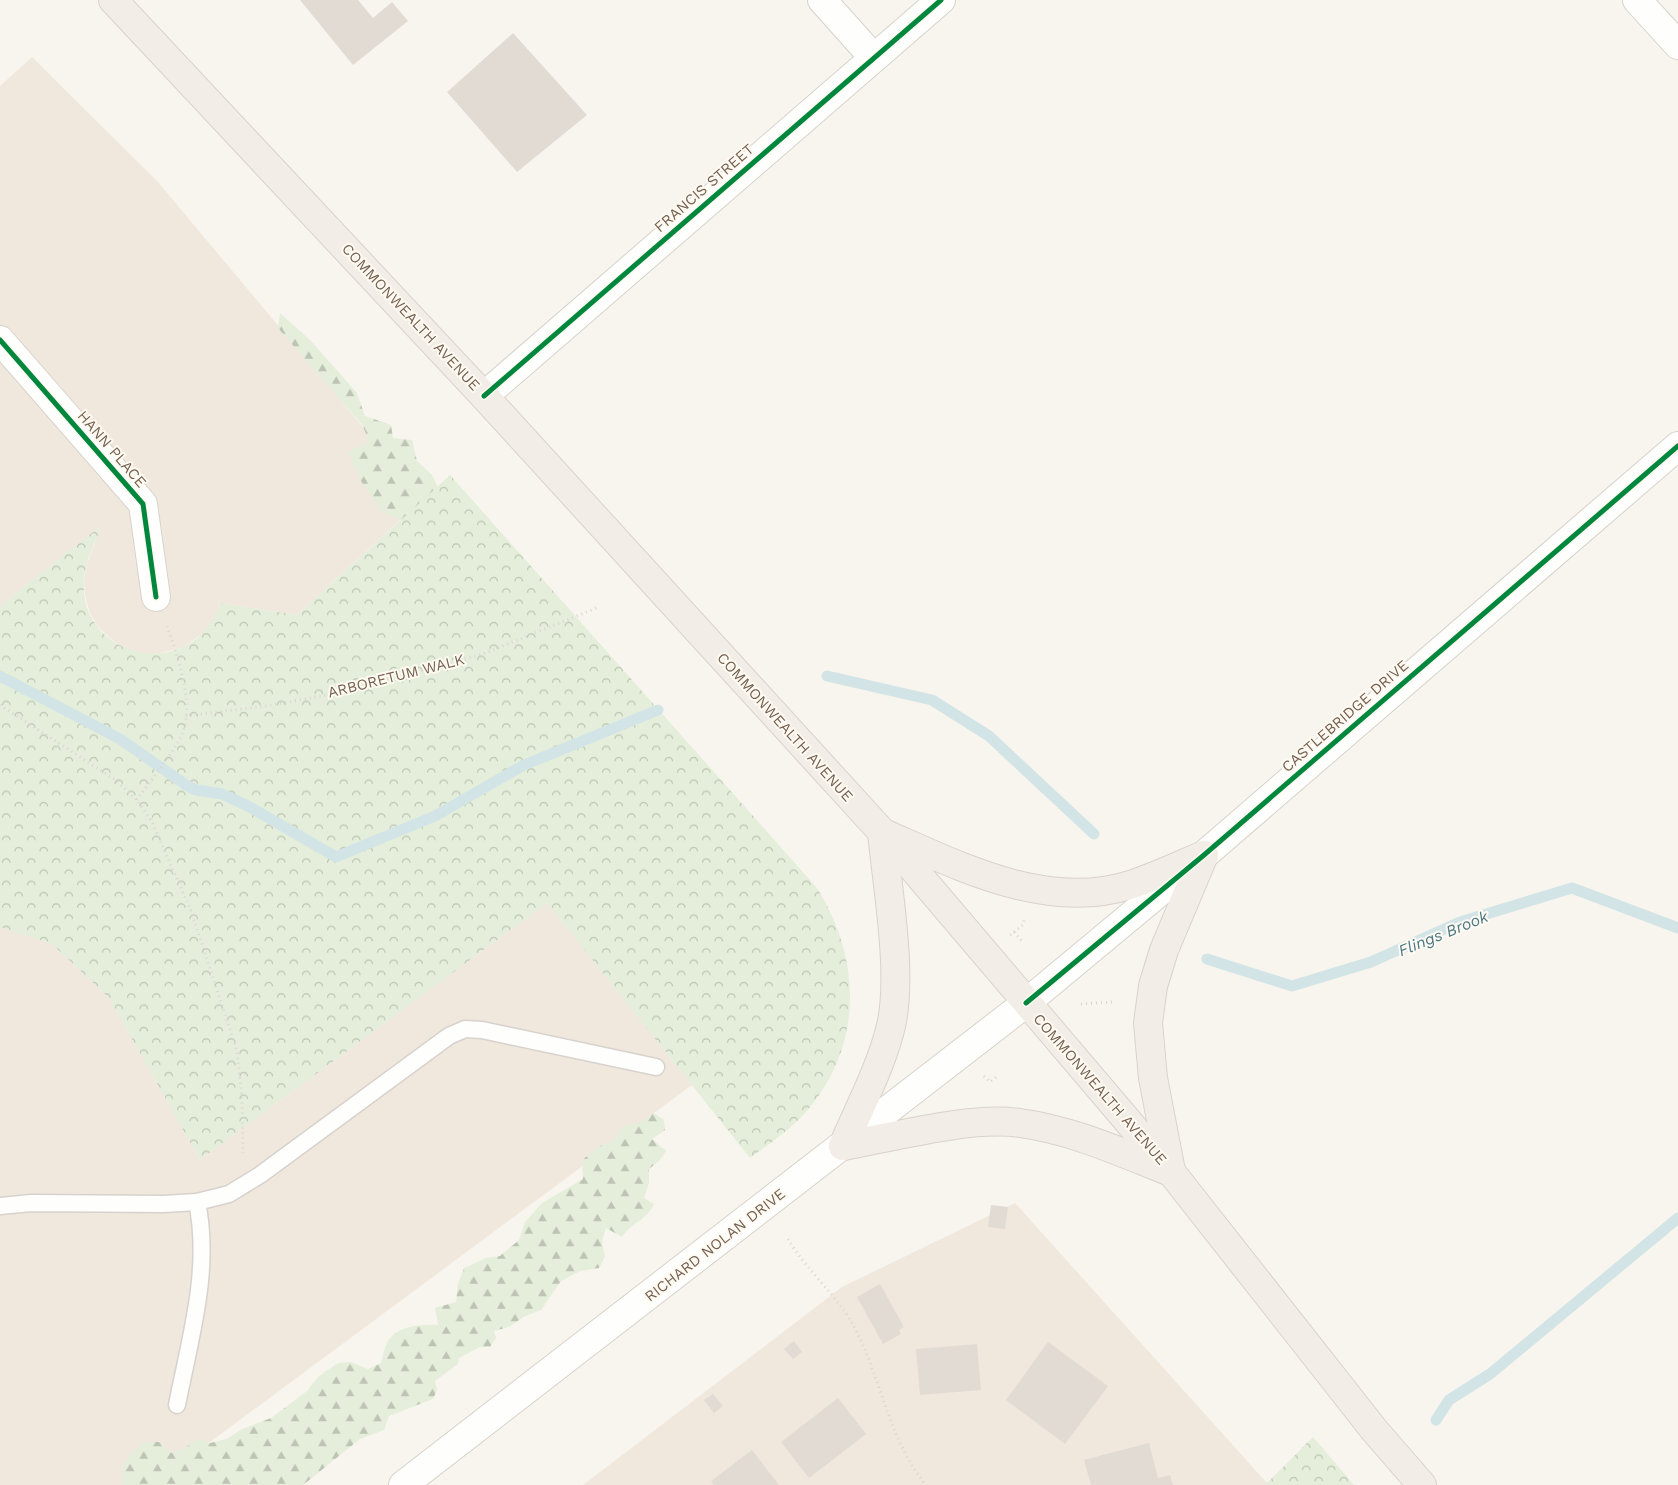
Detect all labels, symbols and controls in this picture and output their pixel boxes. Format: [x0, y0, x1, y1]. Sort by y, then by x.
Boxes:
street label: FRANCIS STREET [651, 140, 757, 236]
street label: COMMONWEALTH AVENUE [338, 240, 484, 394]
street label: HANN PLACE [74, 407, 150, 491]
street label: COMMONWEALTH AVENUE [713, 649, 857, 805]
street label: ARBORETUM WALK [326, 650, 466, 702]
street label: CASTLEBRIDGE DRIVE [1278, 656, 1412, 776]
water label: Flings Brook [1395, 906, 1492, 960]
street label: COMMONWEALTH AVENUE [1029, 1010, 1171, 1168]
street label: RICHARD NOLAN DRIVE [641, 1185, 789, 1305]

